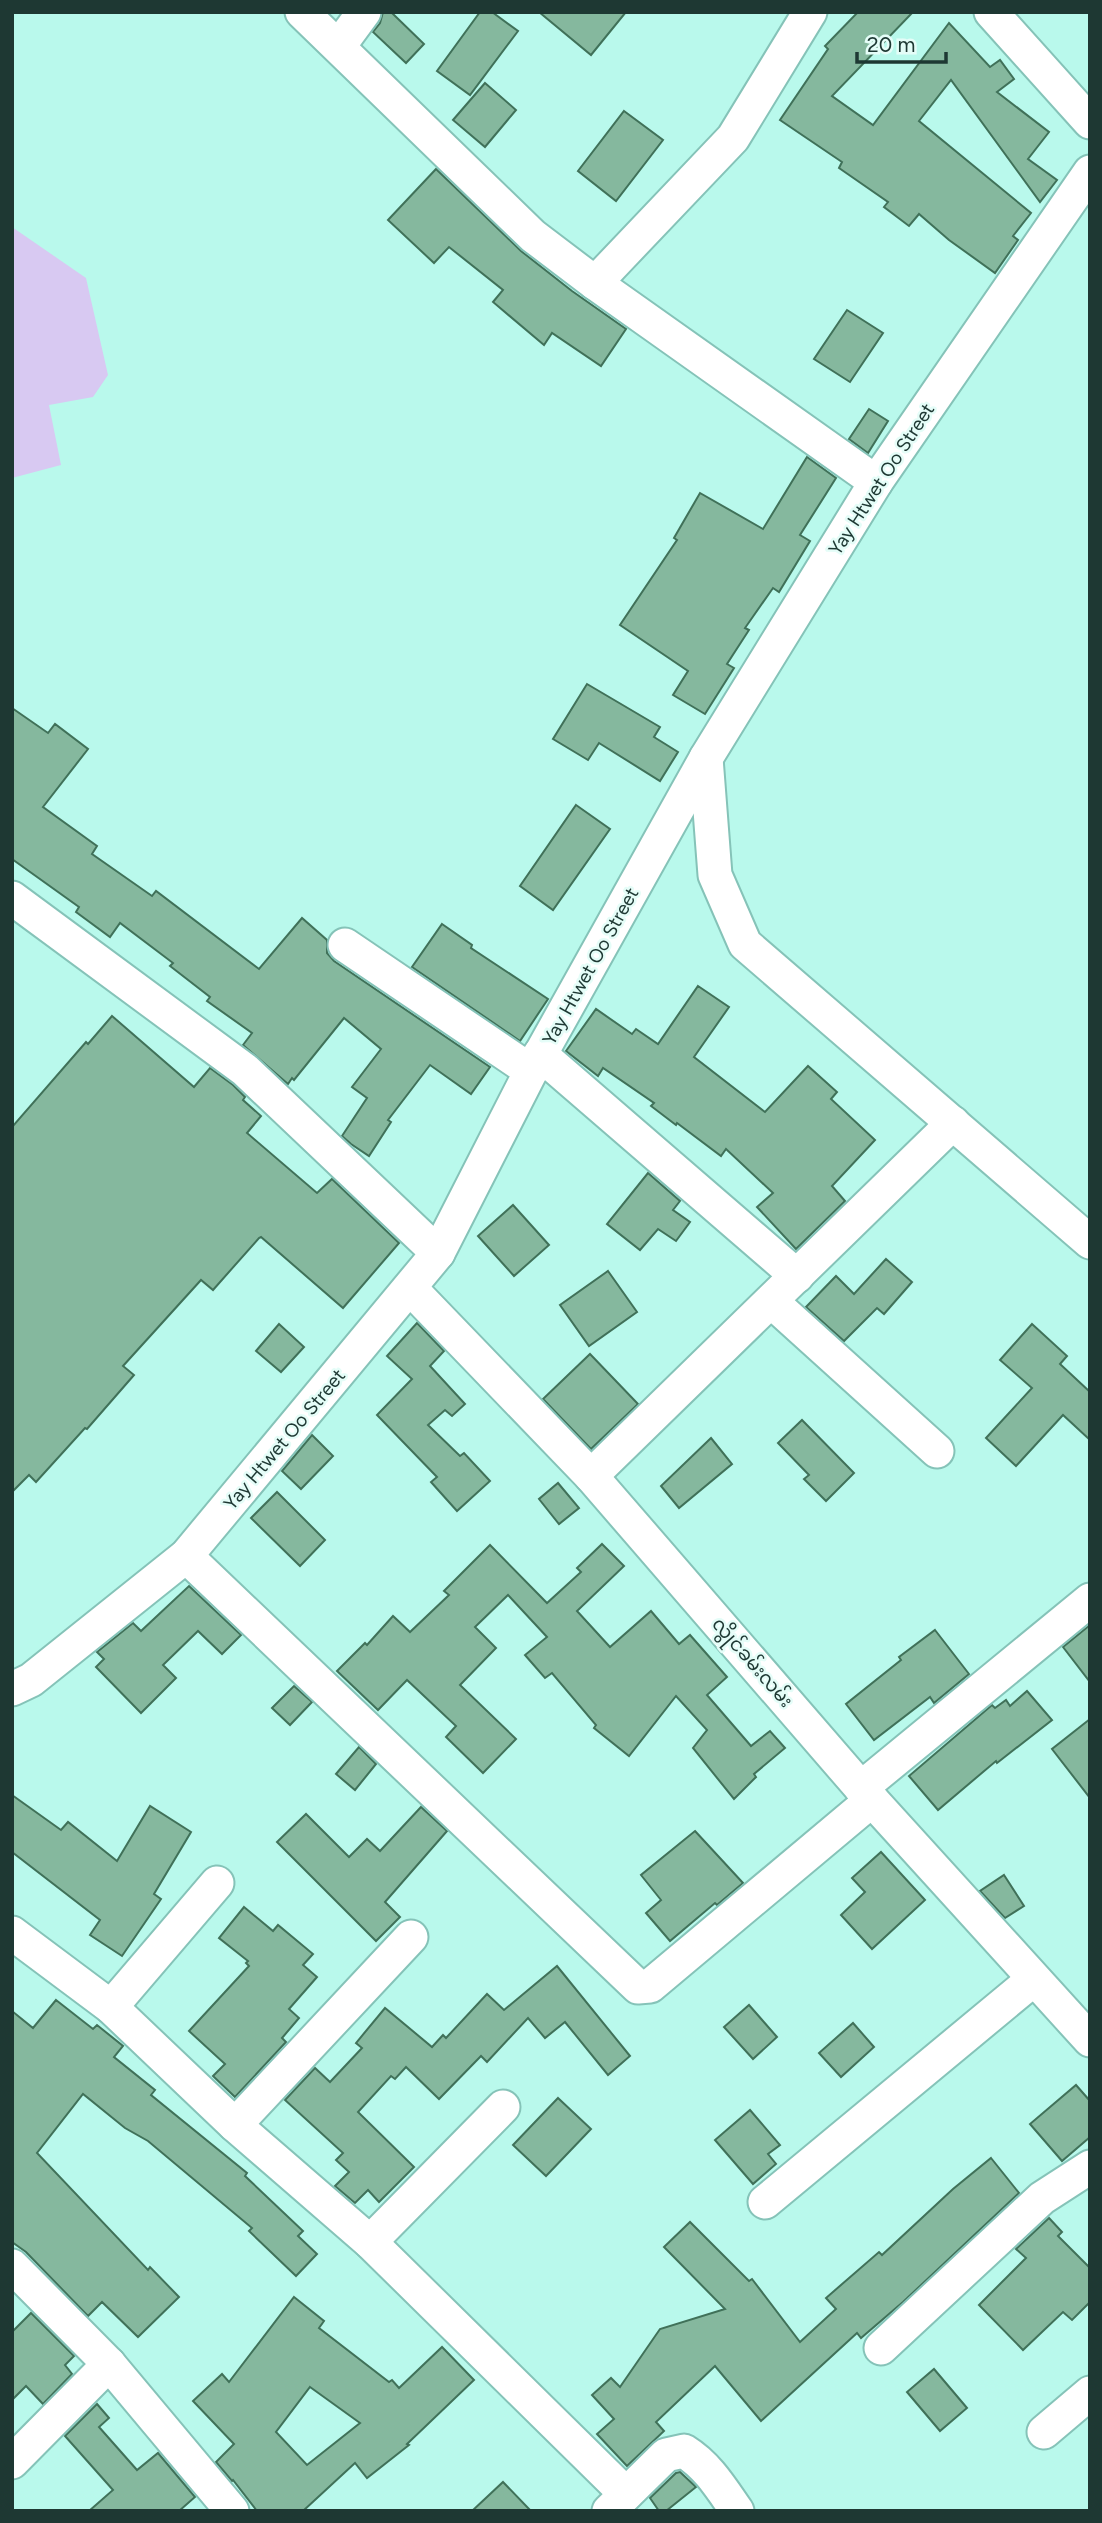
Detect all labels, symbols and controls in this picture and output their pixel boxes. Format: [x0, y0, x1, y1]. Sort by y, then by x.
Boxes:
scale bar [857, 21, 946, 65]
text: 20 m [867, 32, 915, 57]
street label: Yay Htwet Oo Street [824, 399, 939, 560]
street label: Yay Htwet Oo Street [538, 883, 643, 1049]
street label: Yay Htwet Oo Street [219, 1364, 350, 1514]
street label: လွိုင်ခမ်းလမ်း [704, 1611, 800, 1715]

